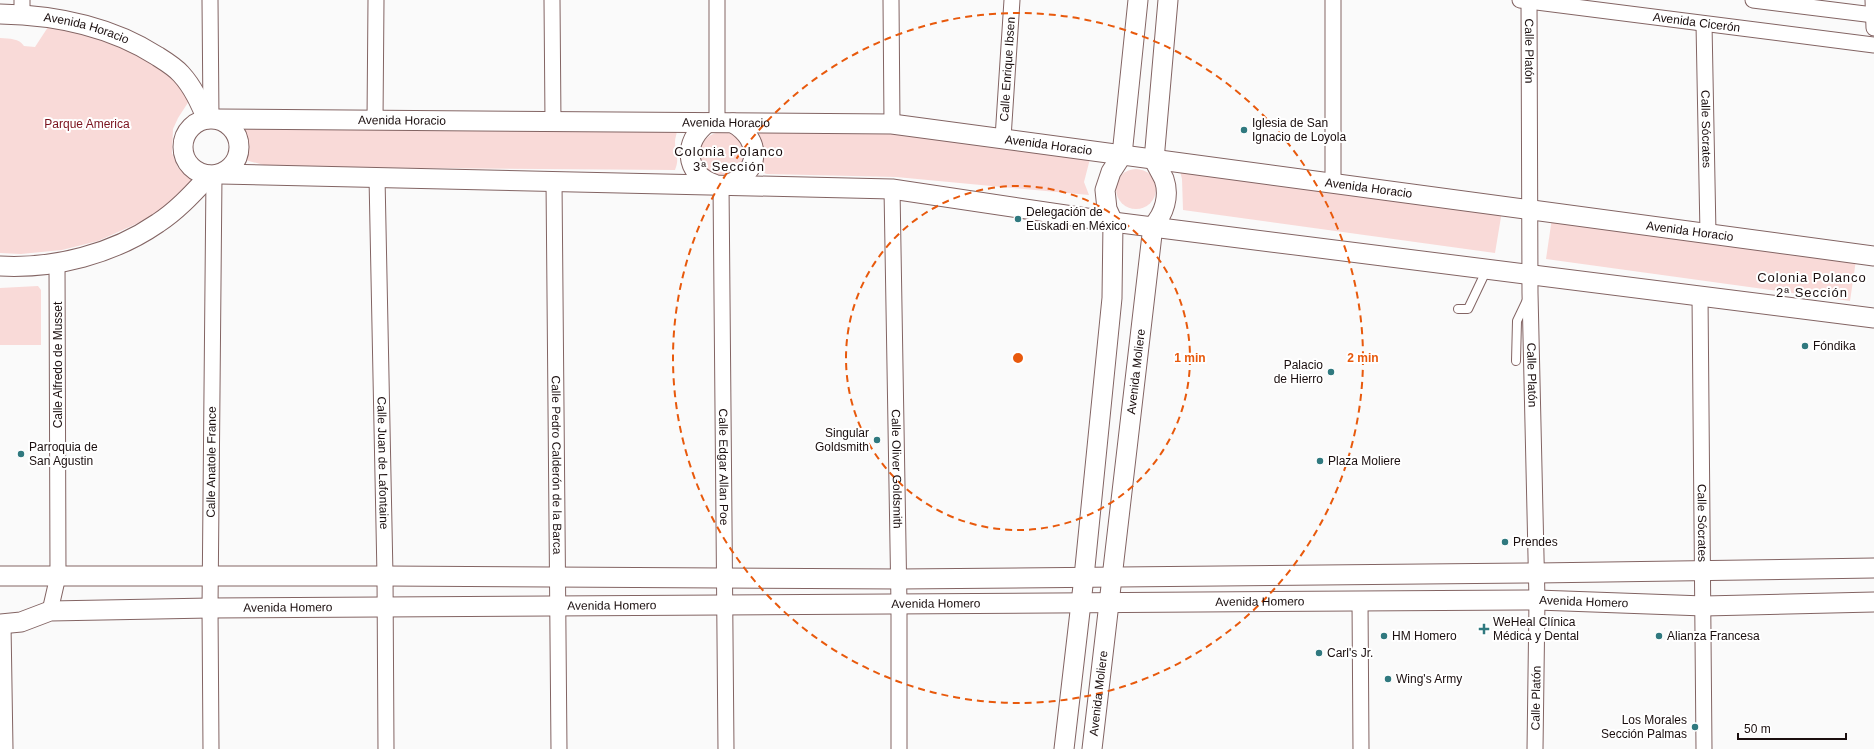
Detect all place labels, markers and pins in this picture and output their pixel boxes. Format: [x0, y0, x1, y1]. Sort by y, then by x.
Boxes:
place label: Iglesia de San Ignacio de Loyola [1252, 116, 1346, 144]
marker: Iglesia de San Ignacio de Loyola [1239, 125, 1249, 135]
place label: Delegación de Euskadi en México [1026, 205, 1127, 233]
marker: Delegación de Euskadi en México [1013, 214, 1023, 224]
place label: Fóndika [1813, 339, 1856, 353]
marker: Fóndika [1800, 341, 1810, 351]
centre of rings [1011, 351, 1025, 365]
place label: Palacio de Hierro [1274, 358, 1323, 386]
marker: Palacio de Hierro [1326, 367, 1336, 377]
place label: Singular Goldsmith [815, 426, 869, 454]
marker: Singular Goldsmith [872, 435, 882, 445]
place label: Parroquia de San Agustin [29, 440, 98, 468]
marker: Parroquia de San Agustin [16, 449, 26, 459]
place label: Plaza Moliere [1328, 454, 1401, 468]
marker: Plaza Moliere [1315, 456, 1325, 466]
place label: Prendes [1513, 535, 1558, 549]
marker: Prendes [1500, 537, 1510, 547]
place label: WeHeal Clínica Médica y Dental [1493, 615, 1579, 643]
marker: WeHeal Clínica Médica y Dental [1478, 623, 1490, 635]
place label: HM Homero [1392, 629, 1457, 643]
place label: Alianza Francesa [1667, 629, 1760, 643]
marker: HM Homero [1379, 631, 1389, 641]
marker: Alianza Francesa [1654, 631, 1664, 641]
place label: Carl's Jr. [1327, 646, 1373, 660]
marker: Carl's Jr. [1314, 648, 1324, 658]
place label: Wing's Army [1396, 672, 1462, 686]
marker: Wing's Army [1383, 674, 1393, 684]
place label: Los Morales Sección Palmas [1601, 713, 1687, 741]
marker: Los Morales Sección Palmas [1690, 722, 1700, 732]

